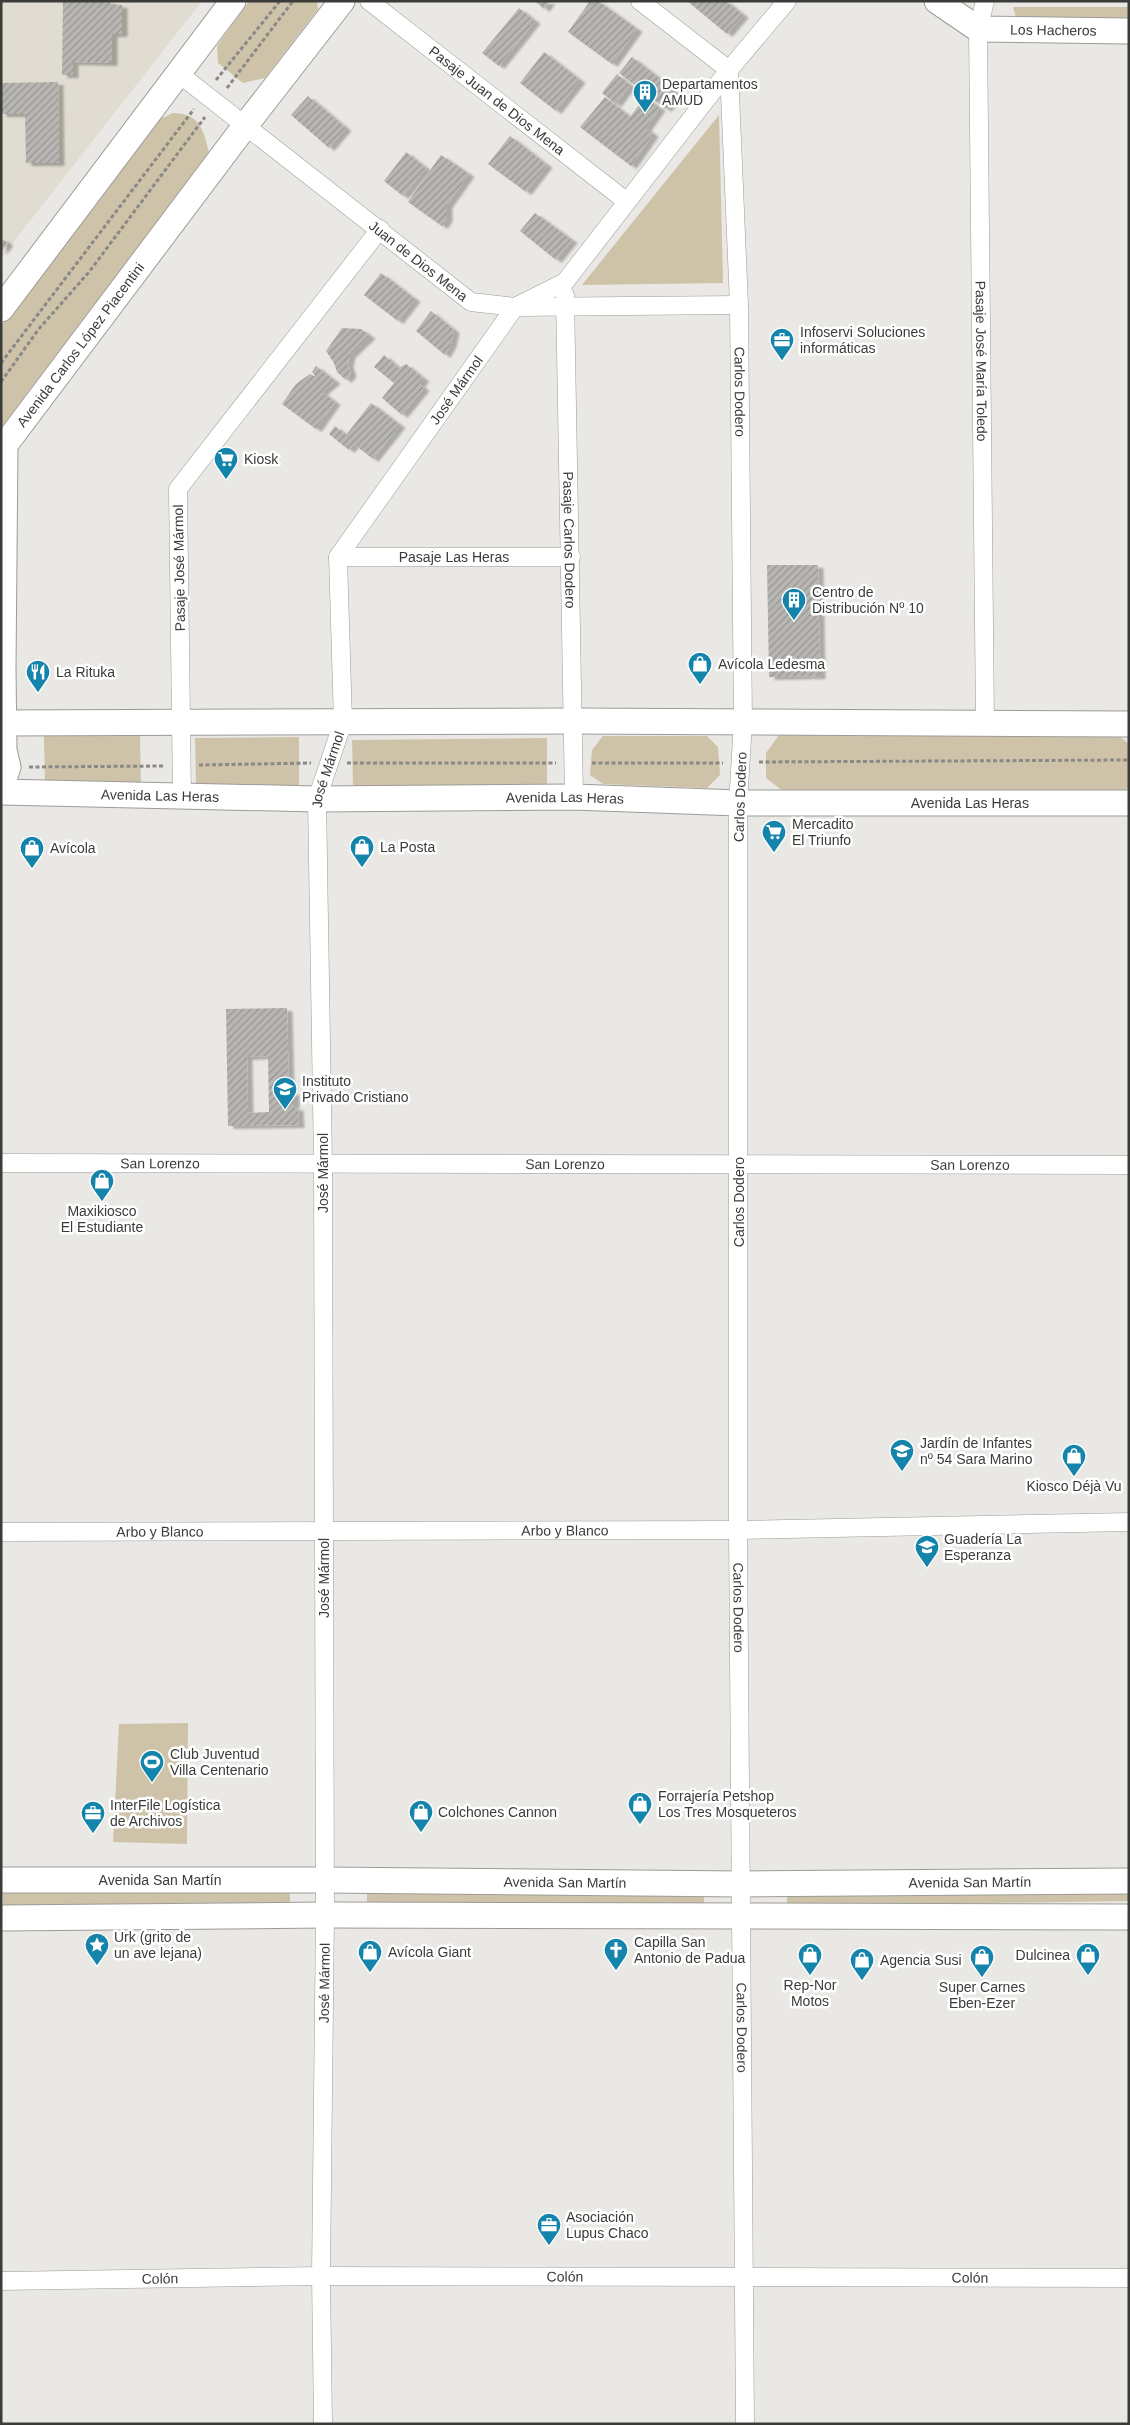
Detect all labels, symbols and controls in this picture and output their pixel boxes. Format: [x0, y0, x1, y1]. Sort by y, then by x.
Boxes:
street label: Los Hacheros [1010, 21, 1097, 39]
street label: Pasaje Juan de Dios Mena [426, 43, 568, 158]
place label: Departamentos AMUD [662, 76, 758, 108]
building icon: Departamentos AMUD [632, 79, 658, 113]
street label: Juan de Dios Mena [366, 217, 471, 304]
street label: Avenida Carlos López Piacentini [13, 259, 147, 430]
street label: Pasaje José María Toledo [973, 281, 990, 442]
place label: Infoservi Soluciones informáticas [800, 324, 925, 356]
office icon: Infoservi Soluciones informáticas [769, 327, 795, 361]
street label: Carlos Dodero [731, 347, 748, 437]
street label: José Mármol [426, 353, 486, 427]
supermarket icon: Kiosk [213, 446, 239, 480]
place label: Kiosk [244, 451, 279, 467]
street label: Pasaje Carlos Dodero [560, 471, 579, 609]
street label: Pasaje José Mármol [170, 504, 188, 632]
street label: Pasaje Las Heras [399, 549, 509, 565]
place label: Centro de Distribución Nº 10 [812, 584, 924, 616]
building icon: Centro de Distribución Nº 10 [781, 587, 807, 621]
shop icon: Avícola Ledesma [687, 651, 713, 685]
place label: Avícola Ledesma [718, 656, 825, 672]
restaurant icon: La Rituka [25, 659, 51, 693]
place label: La Rituka [56, 664, 115, 680]
street label: José Mármol [309, 729, 347, 808]
street label: Carlos Dodero [730, 751, 750, 842]
street label: Avenida Las Heras [101, 786, 219, 805]
street label: Avenida Las Heras [506, 789, 624, 807]
street label: Avenida Las Heras [911, 795, 1029, 811]
place label: Mercadito El Triunfo [792, 816, 854, 848]
supermarket icon: Mercadito El Triunfo [761, 819, 787, 853]
shop icon: La Posta [349, 834, 375, 868]
shop icon: Avícola [19, 835, 45, 869]
place label: La Posta [380, 839, 435, 855]
place label: Avícola [50, 840, 96, 856]
place label: Instituto Privado Cristiano [302, 1073, 409, 1105]
school or university icon: Instituto Privado Cristiano [272, 1076, 298, 1110]
street label: José Mármol [315, 1133, 331, 1213]
street label: San Lorenzo [120, 1155, 200, 1171]
street label: San Lorenzo [525, 1156, 605, 1172]
street label: Carlos Dodero [731, 1157, 747, 1247]
street label: San Lorenzo [930, 1157, 1010, 1173]
shop icon: Maxikiosco El Estudiante [89, 1168, 115, 1202]
place label: Maxikiosco El Estudiante [61, 1203, 143, 1235]
place label: Jardín de Infantes nº 54 Sara Marino [920, 1435, 1033, 1467]
school or university icon: Jardín de Infantes nº 54 Sara Marino [889, 1438, 915, 1472]
shop icon: Kiosco Déjà Vu [1061, 1443, 1087, 1477]
place label: Kiosco Déjà Vu [1026, 1478, 1122, 1494]
street label: Arbo y Blanco [521, 1522, 609, 1539]
street label: Arbo y Blanco [116, 1523, 204, 1540]
place label: Guadería La Esperanza [944, 1531, 1022, 1563]
school or university icon: Guadería La Esperanza [914, 1534, 940, 1568]
street label: José Mármol [316, 1538, 332, 1618]
street label: Carlos Dodero [730, 1562, 747, 1653]
place label: Club Juventud Villa Centenario [170, 1746, 269, 1778]
sports icon: Club Juventud Villa Centenario [139, 1749, 165, 1783]
place label: Forrajería Petshop Los Tres Mosqueteros [658, 1788, 797, 1820]
shop icon: Forrajería Petshop Los Tres Mosqueteros [627, 1791, 653, 1825]
place label: InterFile Logística de Archivos [110, 1797, 221, 1829]
shop icon: Colchones Cannon [408, 1799, 434, 1833]
office icon: InterFile Logística de Archivos [80, 1800, 106, 1834]
place label: Colchones Cannon [438, 1804, 557, 1820]
street label: Avenida San Martín [99, 1872, 221, 1888]
street label: Avenida San Martín [503, 1874, 626, 1891]
street label: Avenida San Martín [908, 1874, 1031, 1891]
place label: Urk (grito de un ave lejana) [114, 1929, 202, 1961]
place icon: Urk (grito de un ave lejana) [84, 1932, 110, 1966]
place label: Capilla San Antonio de Padua [634, 1934, 746, 1966]
church icon: Capilla San Antonio de Padua [603, 1937, 629, 1971]
shop icon: Avícola Giant [357, 1939, 383, 1973]
shop icon: Rep-Nor Motos [797, 1942, 823, 1976]
shop icon: Dulcinea [1075, 1942, 1101, 1976]
street label: José Mármol [316, 1943, 333, 2023]
place label: Avícola Giant [388, 1944, 471, 1960]
shop icon: Super Carnes Eben-Ezer [969, 1944, 995, 1978]
shop icon: Agencia Susi [849, 1947, 875, 1981]
place label: Dulcinea [1016, 1947, 1070, 1963]
place label: Agencia Susi [880, 1952, 962, 1968]
place label: Rep-Nor Motos [784, 1977, 837, 2009]
place label: Super Carnes Eben-Ezer [939, 1979, 1025, 2011]
street label: Carlos Dodero [734, 1982, 750, 2073]
place label: Asociación Lupus Chaco [566, 2209, 649, 2241]
office icon: Asociación Lupus Chaco [536, 2212, 562, 2246]
street label: Colón [547, 2269, 583, 2285]
street label: Colón [142, 2270, 178, 2287]
street label: Colón [952, 2270, 988, 2286]

